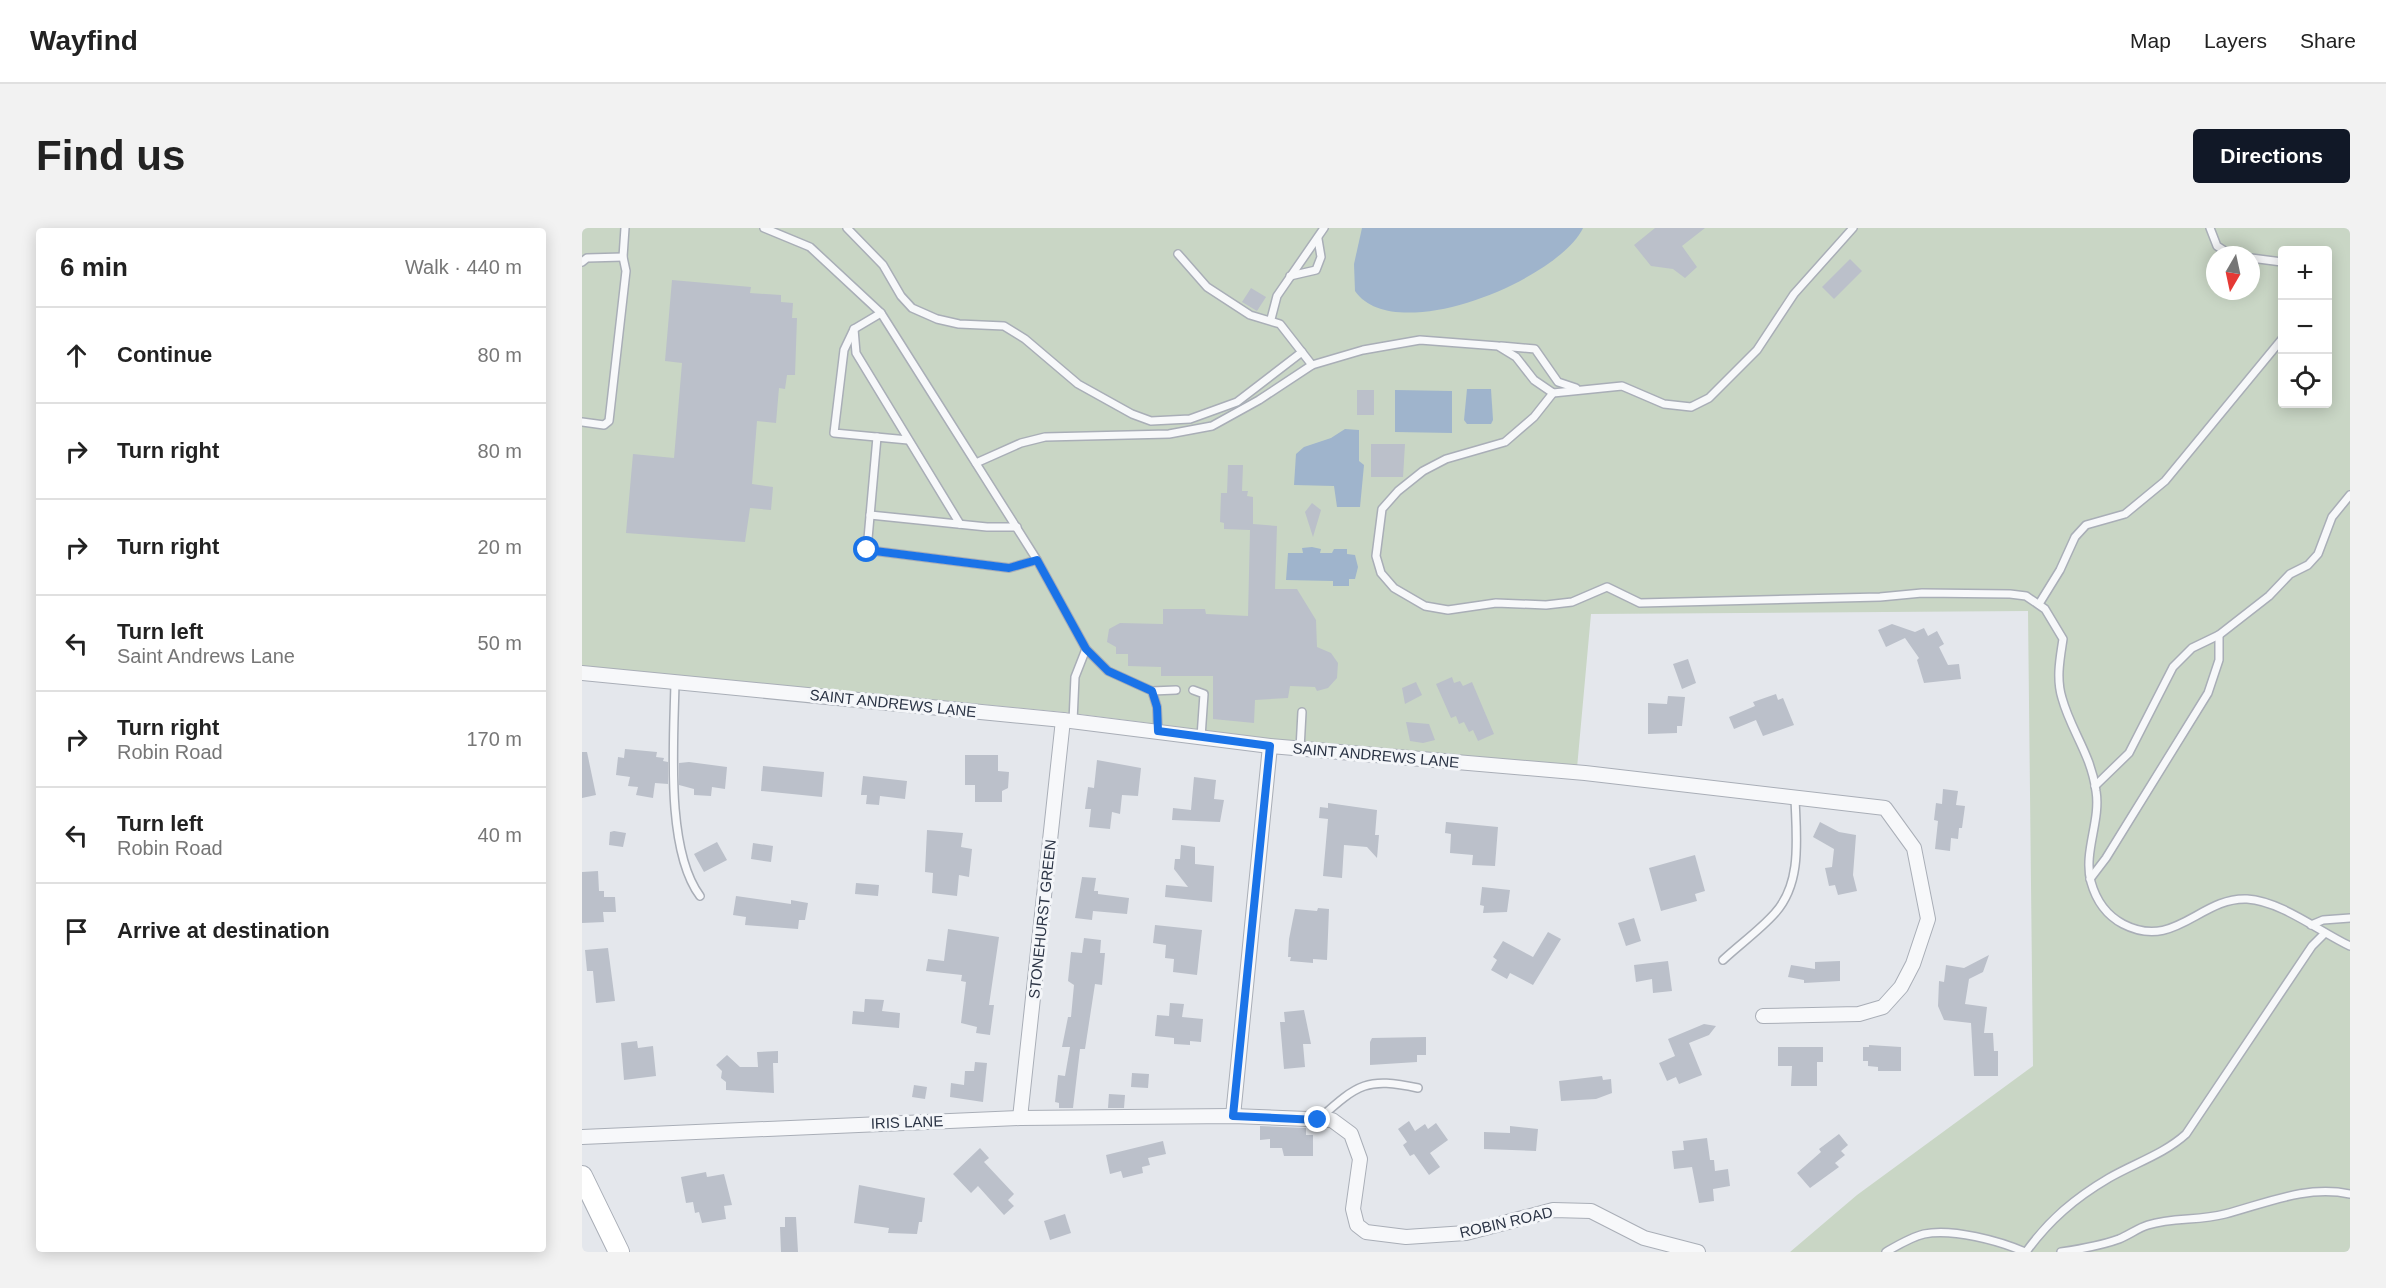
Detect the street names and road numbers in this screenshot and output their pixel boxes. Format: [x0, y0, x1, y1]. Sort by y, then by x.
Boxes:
street label: SAINT ANDREWS LANE [809, 686, 977, 720]
street label: SAINT ANDREWS LANE [1292, 739, 1460, 771]
street label: STONEHURST GREEN [1025, 838, 1059, 1000]
street label: IRIS LANE [870, 1112, 944, 1132]
street label: ROBIN ROAD [1458, 1203, 1554, 1241]

